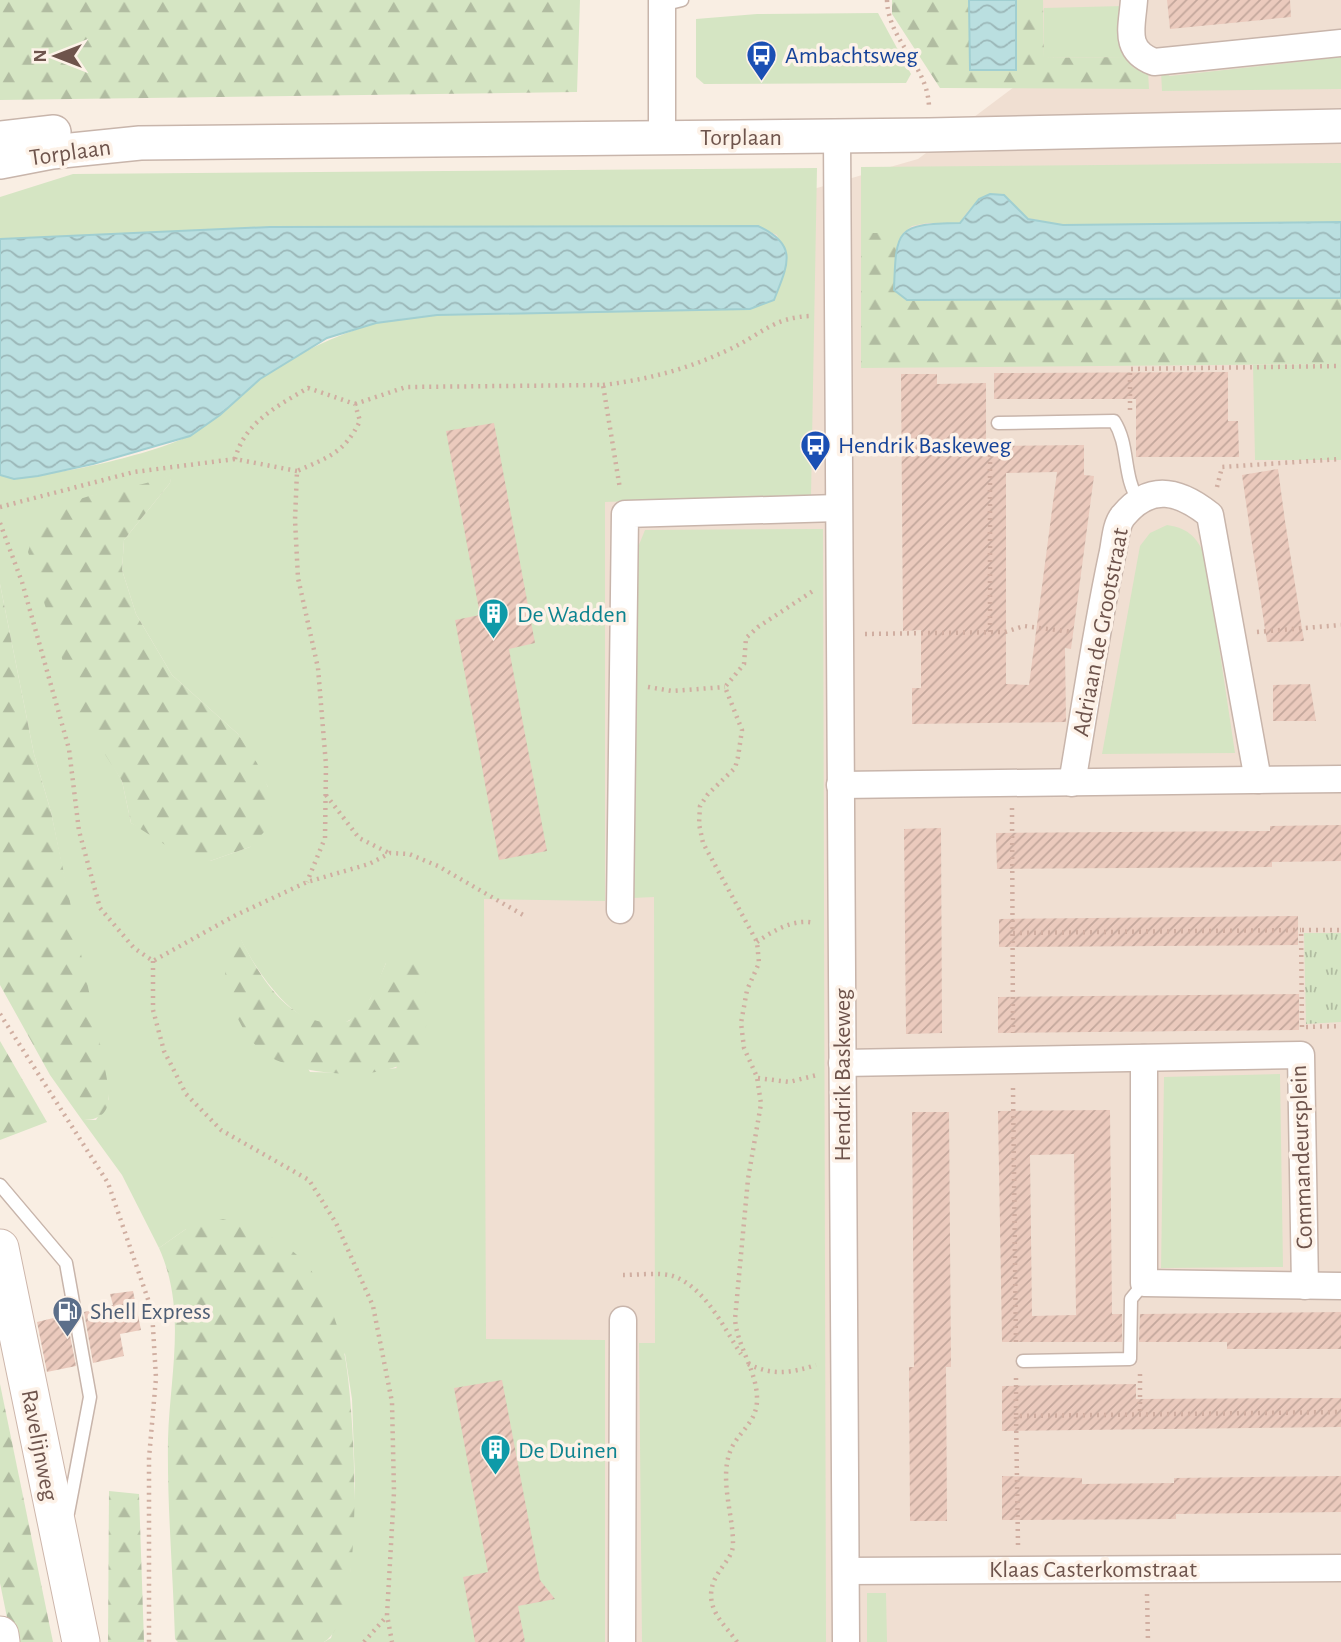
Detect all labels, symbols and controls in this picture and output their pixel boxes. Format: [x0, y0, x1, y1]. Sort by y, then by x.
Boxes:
north arrow [21, 21, 91, 91]
bus stop icon: Ambachtsweg [745, 38, 779, 82]
place label: Ambachtsweg [785, 44, 918, 68]
text: N [31, 49, 50, 63]
street label: Torplaan [700, 126, 782, 150]
street label: Torplaan [28, 135, 112, 171]
bus stop icon: Hendrik Baskeweg [798, 428, 832, 472]
place label: Hendrik Baskeweg [838, 434, 1011, 458]
street label: Adriaan de Grootstraat [1069, 526, 1133, 738]
building icon: De Wadden [477, 597, 511, 641]
place label: De Wadden [517, 603, 627, 627]
street label: Hendrik Baskeweg [831, 988, 855, 1162]
street label: Commandeursplein [1287, 1064, 1317, 1250]
fuel station icon: Shell Express [50, 1294, 84, 1338]
place label: Shell Express [90, 1300, 211, 1324]
street label: Ravelijnweg [16, 1388, 62, 1503]
building icon: De Duinen [478, 1433, 512, 1477]
place label: De Duinen [518, 1439, 618, 1463]
street label: Klaas Casterkomstraat [989, 1558, 1197, 1582]

